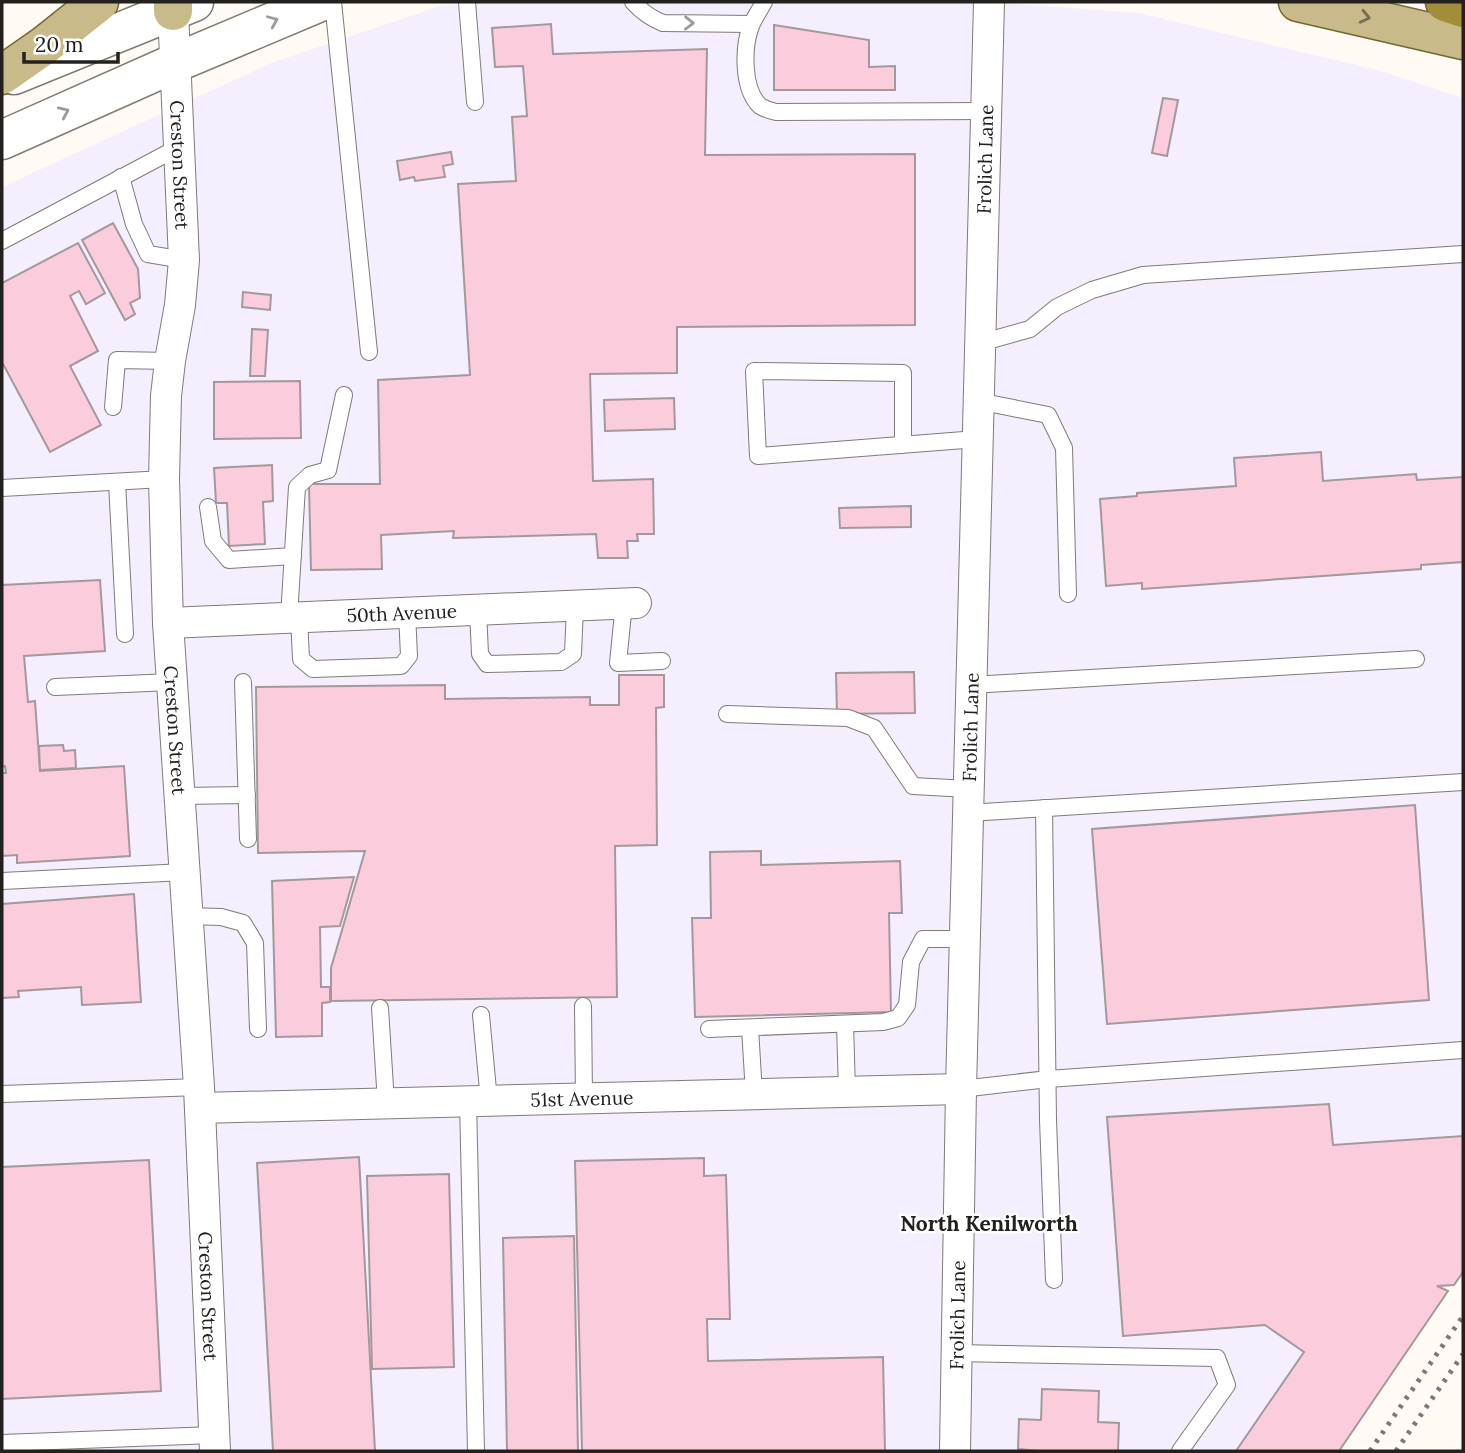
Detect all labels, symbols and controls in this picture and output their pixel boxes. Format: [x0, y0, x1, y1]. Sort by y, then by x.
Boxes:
one-way arrow [1359, 9, 1371, 23]
one-way arrow [265, 15, 278, 29]
one-way arrow [684, 15, 694, 31]
scale bar [24, 21, 119, 65]
text: 20 m [35, 31, 84, 58]
street label: Creston Street [165, 100, 195, 231]
street label: Frolich Lane [972, 104, 998, 214]
one-way arrow [57, 106, 69, 120]
street label: 50th Avenue [346, 599, 457, 627]
street label: Creston Street [159, 665, 191, 796]
street label: Frolich Lane [957, 672, 984, 782]
street label: 51st Avenue [530, 1085, 634, 1112]
district label: North Kenilworth [900, 1210, 1078, 1237]
street label: Creston Street [193, 1231, 223, 1362]
street label: Frolich Lane [944, 1260, 970, 1370]

